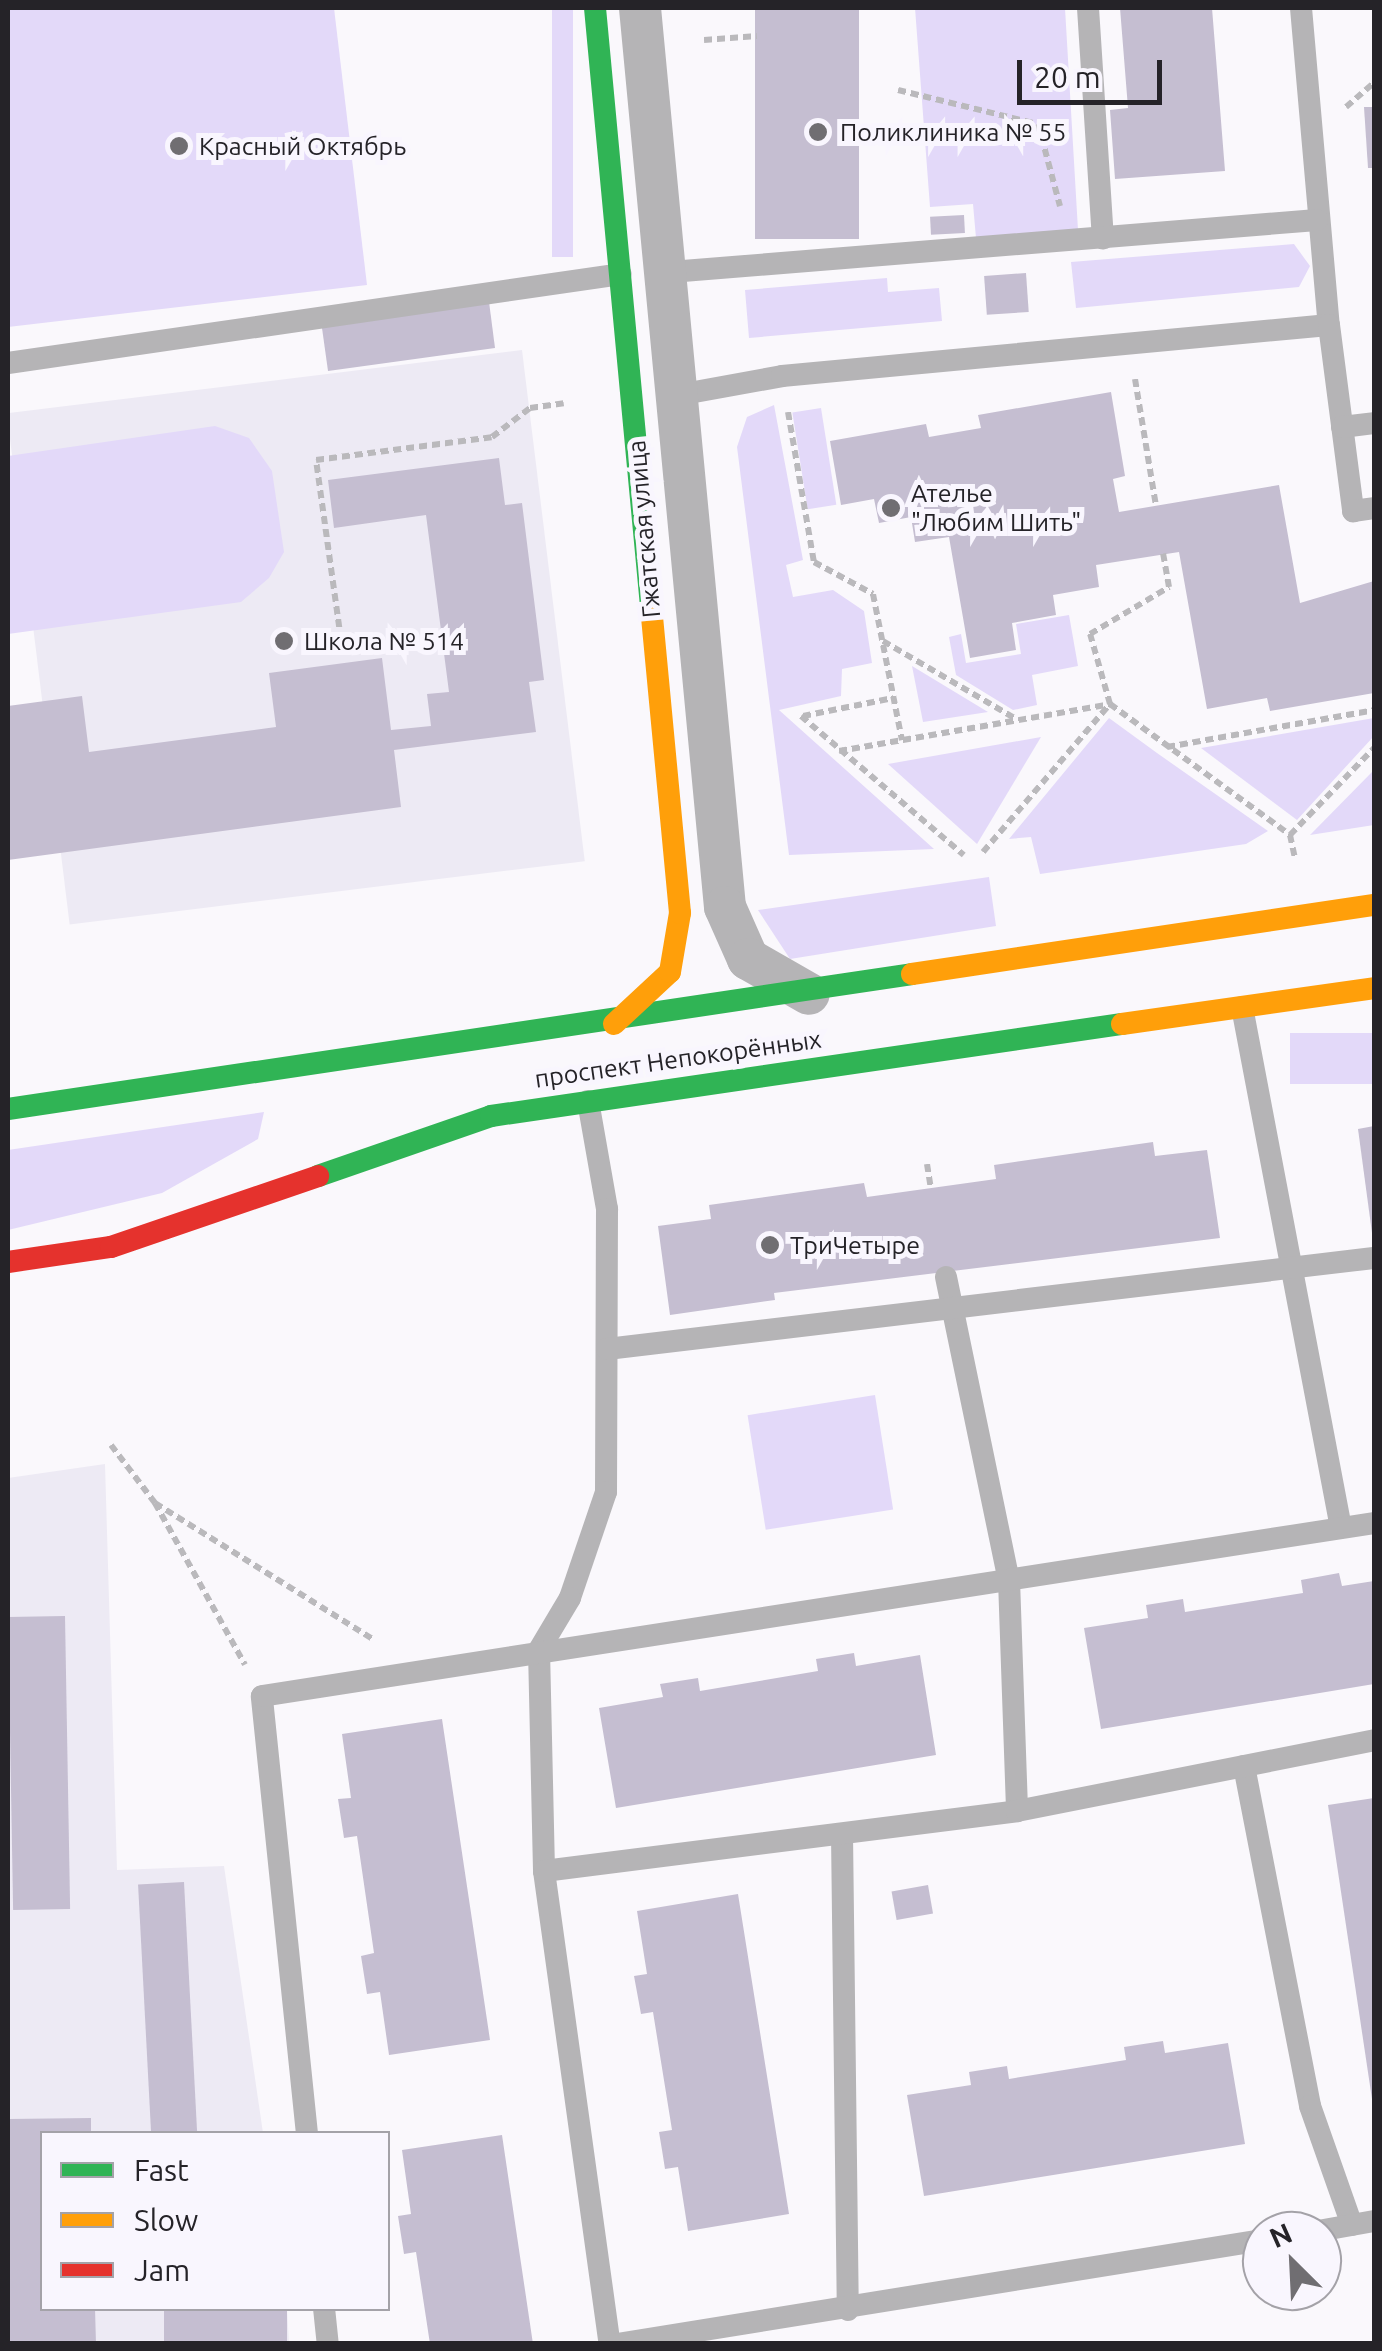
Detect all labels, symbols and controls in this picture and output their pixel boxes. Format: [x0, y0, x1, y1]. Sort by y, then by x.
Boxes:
scale bar [1022, 40, 1167, 102]
text: 20 m [1034, 60, 1101, 94]
place label: Поликлиника № 55 [840, 117, 1066, 147]
marker: Поликлиника № 55 [805, 119, 831, 145]
place label: Красный Октябрь [199, 131, 406, 161]
marker: Красный Октябрь [168, 135, 190, 157]
street label: Гжатская улица [621, 439, 667, 619]
place label: Ателье "Любим Шить" [911, 479, 1081, 538]
marker: Ателье "Любим Шить" [880, 497, 902, 519]
place label: Школа № 514 [304, 626, 464, 656]
marker: Школа № 514 [273, 630, 295, 652]
street label: проспект Непокорённых [533, 1024, 823, 1094]
place label: ТриЧетыре [790, 1230, 920, 1260]
marker: ТриЧетыре [759, 1234, 781, 1256]
legend [40, 2131, 390, 2311]
text: Fast [134, 2153, 189, 2187]
text: Slow [134, 2203, 198, 2237]
north arrow [1242, 2211, 1342, 2311]
text: N [1265, 2217, 1296, 2253]
text: Jam [134, 2253, 190, 2287]

